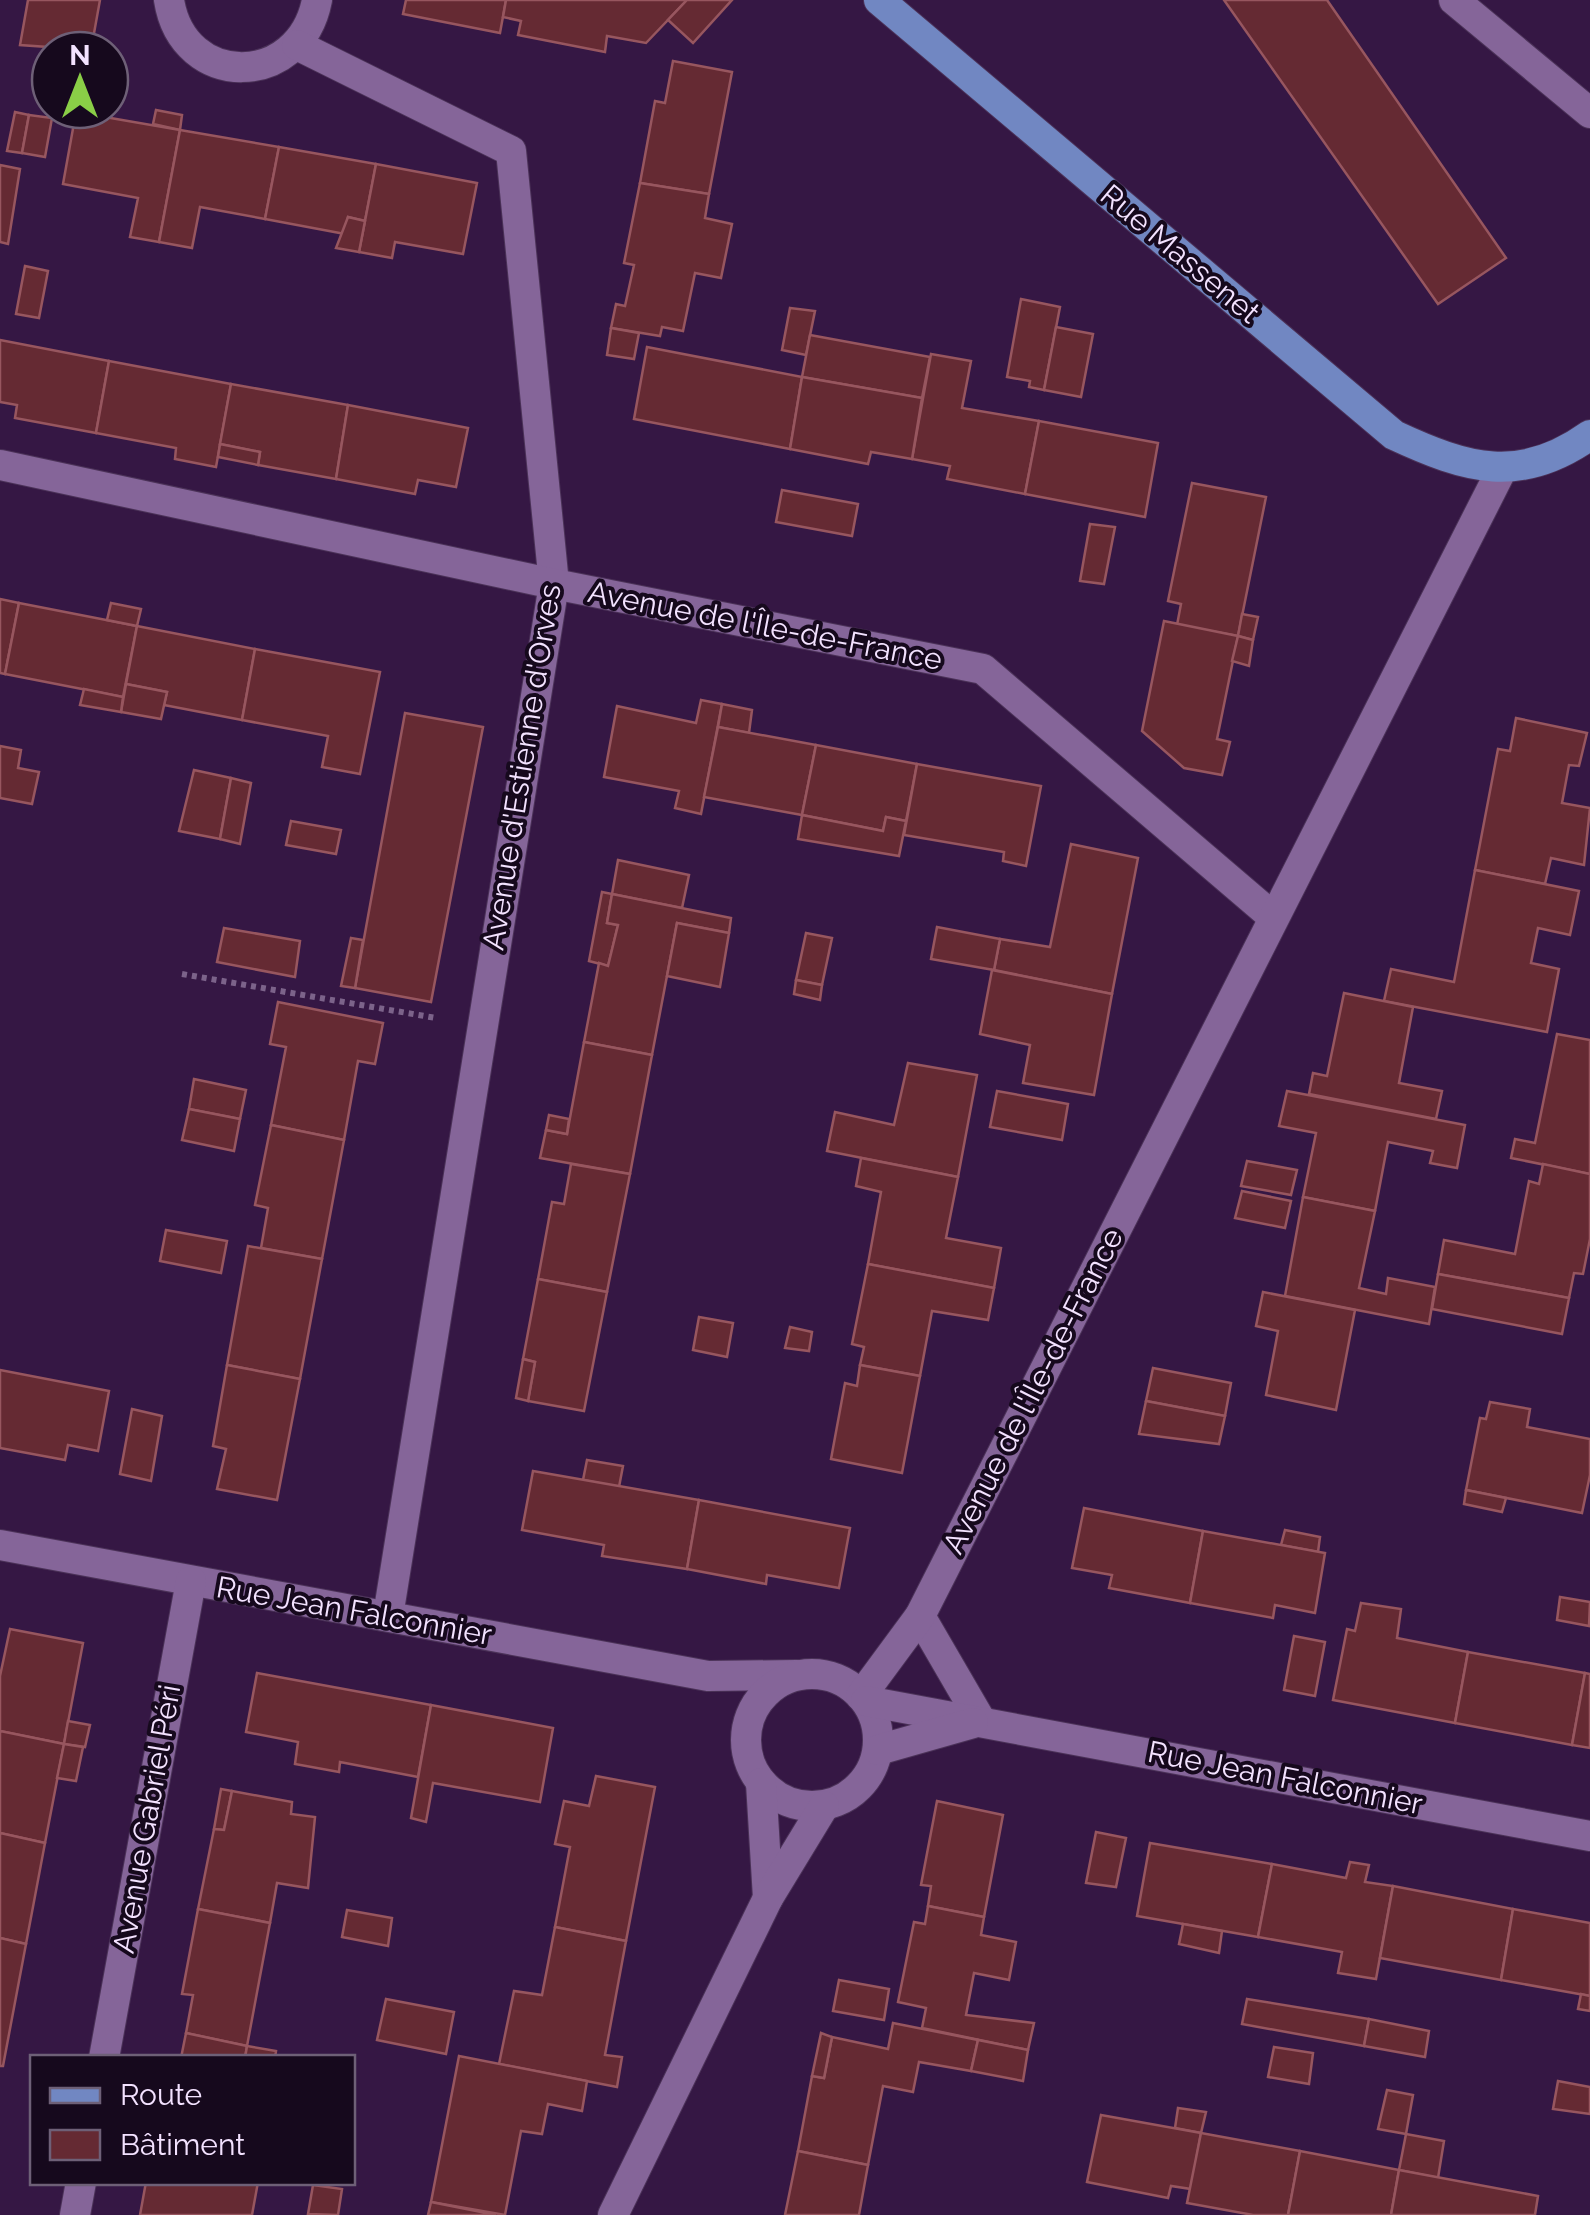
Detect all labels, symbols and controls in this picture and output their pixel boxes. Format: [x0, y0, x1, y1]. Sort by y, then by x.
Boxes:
north arrow [30, 30, 130, 130]
text: N [69, 39, 91, 72]
street label: Rue Massenet [1094, 177, 1267, 330]
street label: Avenue de l'Île-de-France [585, 574, 945, 677]
street label: Avenue d'Estienne d'Orves [475, 582, 568, 952]
street label: Avenue de l'Île-de-France [935, 1222, 1130, 1559]
street label: Rue Jean Falconnier [214, 1569, 495, 1652]
street label: Avenue Gabriel Péri [106, 1682, 187, 1956]
street label: Rue Jean Falconnier [1145, 1734, 1426, 1821]
legend [30, 2055, 355, 2185]
text: Route [120, 2077, 202, 2112]
text: Bâtiment [120, 2127, 245, 2162]

